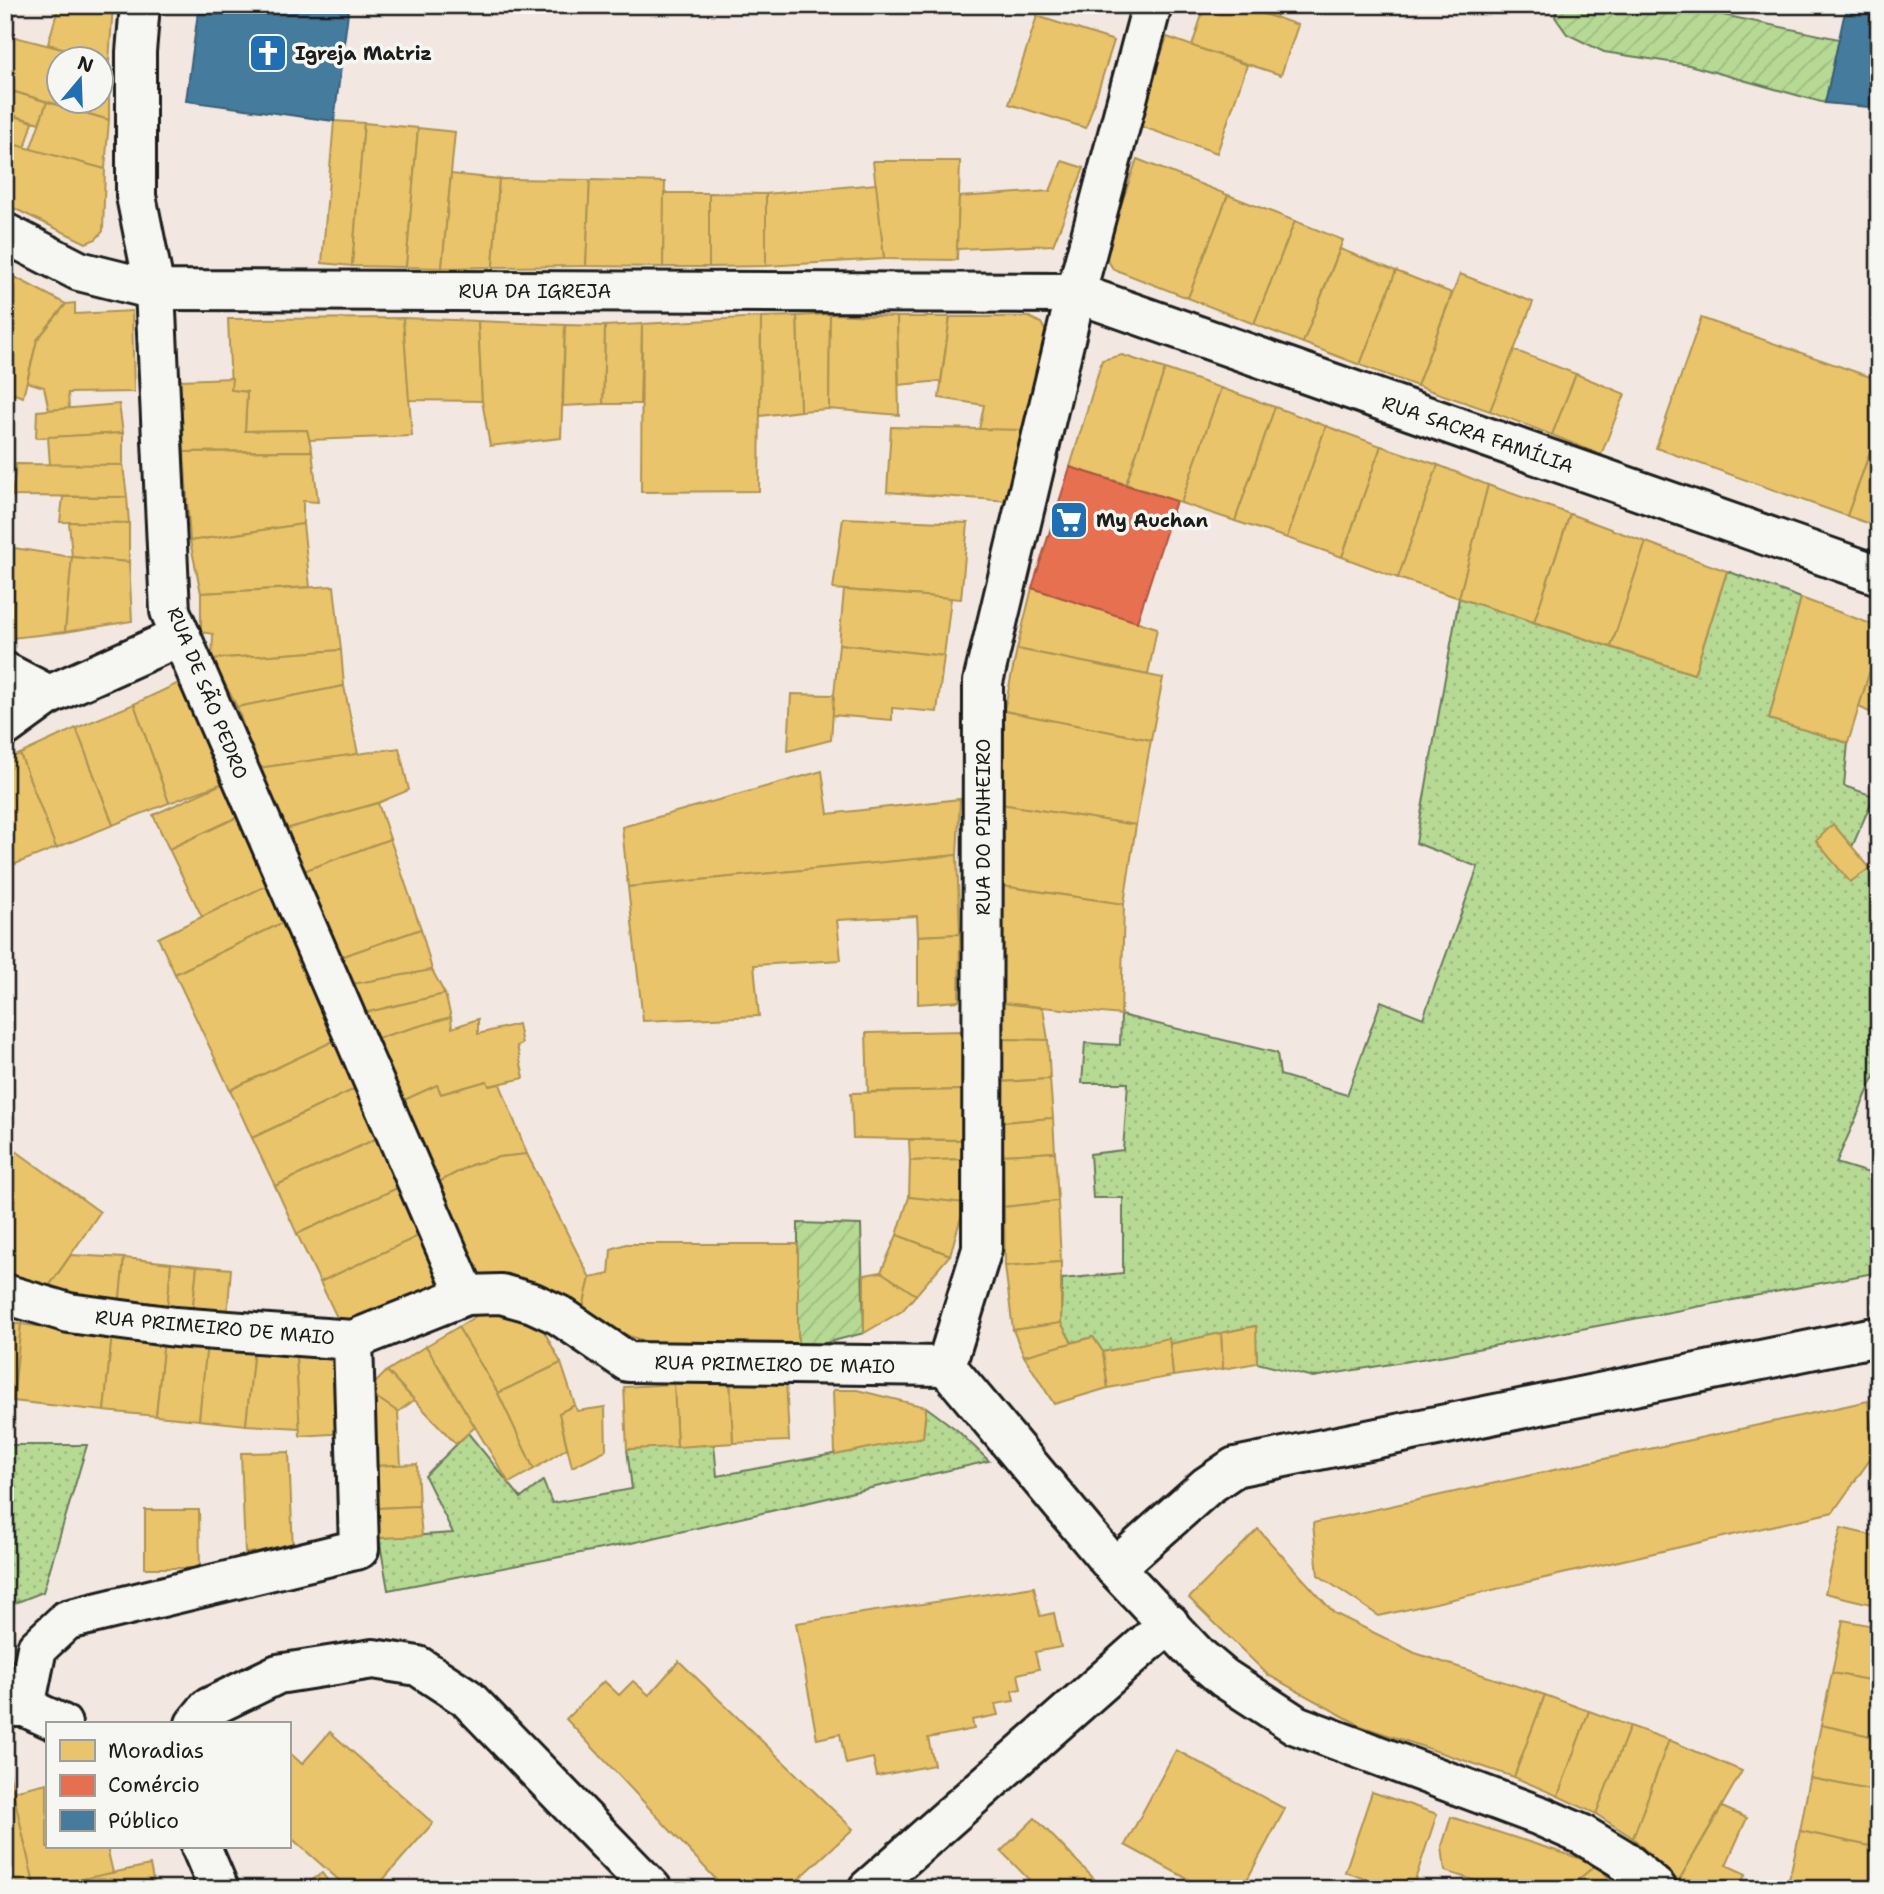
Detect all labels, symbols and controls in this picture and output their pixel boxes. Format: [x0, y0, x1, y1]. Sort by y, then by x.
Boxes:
church icon: Igreja Matriz [247, 32, 289, 74]
place label: Igreja Matriz [295, 41, 432, 66]
north arrow [46, 46, 116, 116]
text: N [74, 50, 97, 79]
street label: RUA DA IGREJA [459, 279, 612, 304]
street label: RUA SACRA FAMÍLIA [1379, 389, 1577, 479]
supermarket icon: My Auchan [1048, 499, 1090, 541]
place label: My Auchan [1096, 508, 1208, 533]
street label: RUA DE SÃO PEDRO [162, 603, 254, 783]
street label: RUA DO PINHEIRO [971, 739, 996, 915]
street label: RUA PRIMEIRO DE MAIO [94, 1305, 336, 1350]
street label: RUA PRIMEIRO DE MAIO [654, 1350, 895, 1379]
legend [46, 1722, 290, 1848]
text: Moradias [108, 1737, 204, 1765]
text: Comércio [108, 1771, 200, 1799]
text: Público [108, 1807, 179, 1835]

